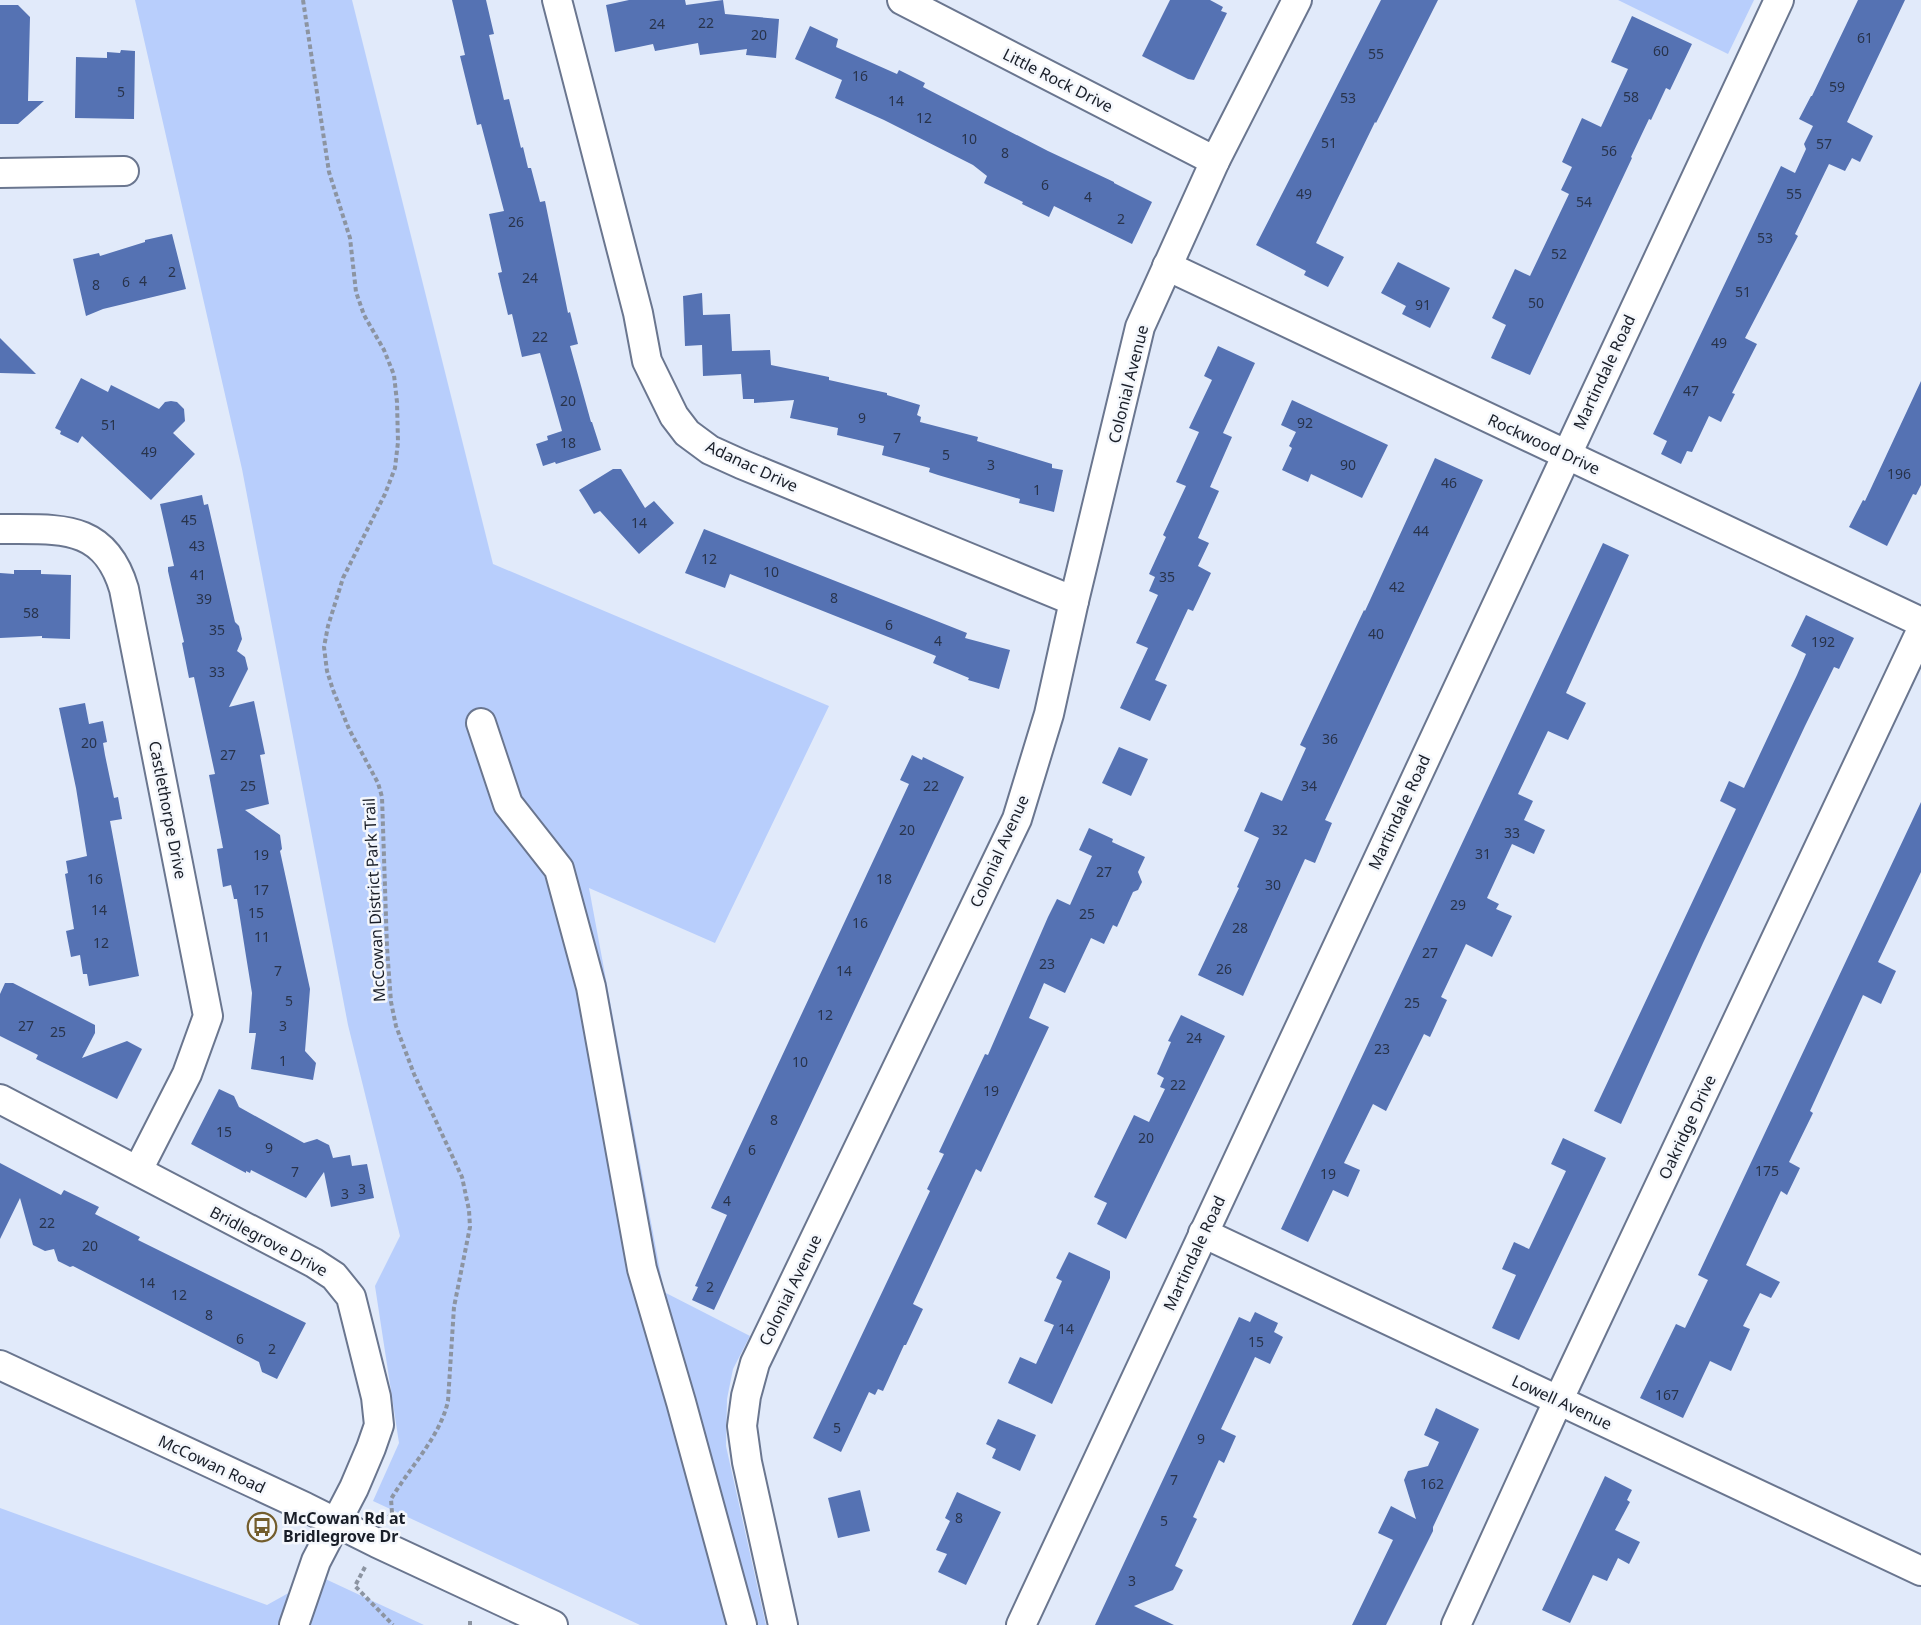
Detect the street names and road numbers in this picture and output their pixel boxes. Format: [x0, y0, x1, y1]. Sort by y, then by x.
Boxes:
street label: Little Rock Drive [999, 43, 1117, 117]
street label: Martindale Road [1568, 311, 1640, 433]
street label: Colonial Avenue [1103, 323, 1153, 445]
street label: Rockwood Drive [1484, 408, 1604, 480]
street label: Adanac Drive [702, 435, 802, 497]
street label: Castlethorpe Drive [144, 739, 192, 881]
street label: Martindale Road [1363, 751, 1435, 873]
street label: Colonial Avenue [964, 791, 1034, 911]
street label: McCowan District Park Trail [358, 797, 390, 1003]
street label: Oakridge Drive [1653, 1071, 1721, 1183]
street label: Martindale Road [1158, 1192, 1230, 1314]
street label: Bridlegrove Drive [206, 1201, 332, 1281]
street label: Colonial Avenue [754, 1231, 826, 1349]
street label: Lowell Avenue [1508, 1369, 1616, 1435]
street label: McCowan Road [155, 1430, 269, 1498]

